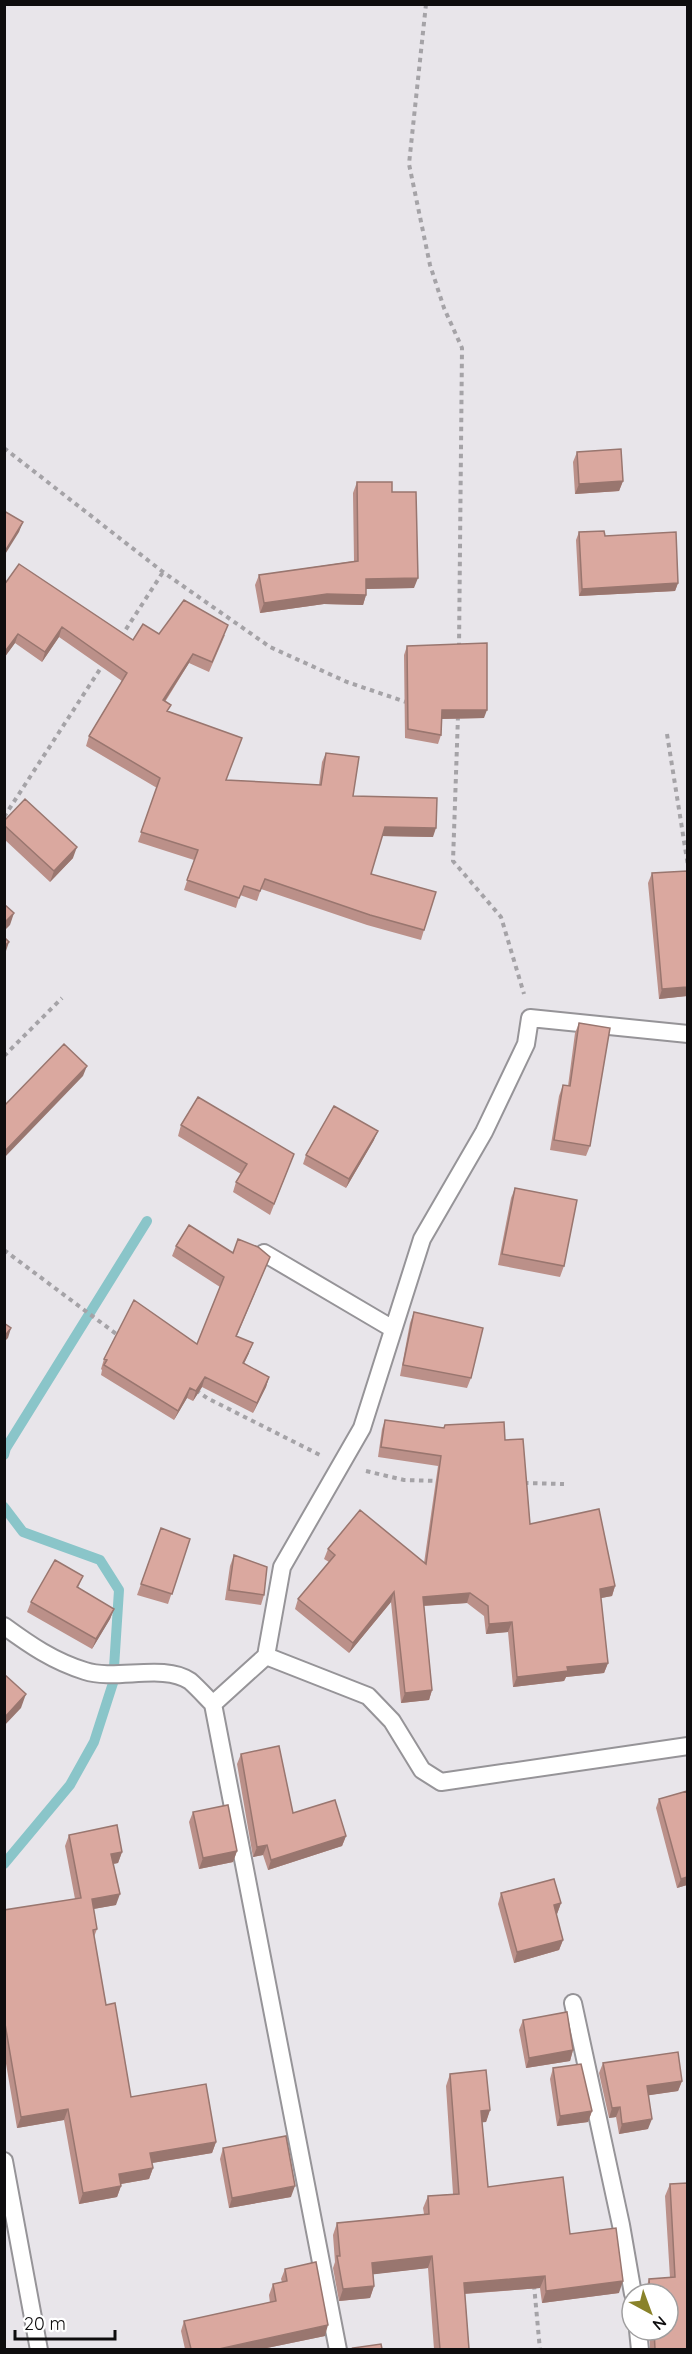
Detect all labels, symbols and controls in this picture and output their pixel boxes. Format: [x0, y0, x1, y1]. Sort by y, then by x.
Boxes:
north arrow [620, 2282, 680, 2342]
scale bar [15, 2303, 116, 2341]
text: 20 m [24, 2312, 66, 2335]
text: N [649, 2312, 671, 2335]

